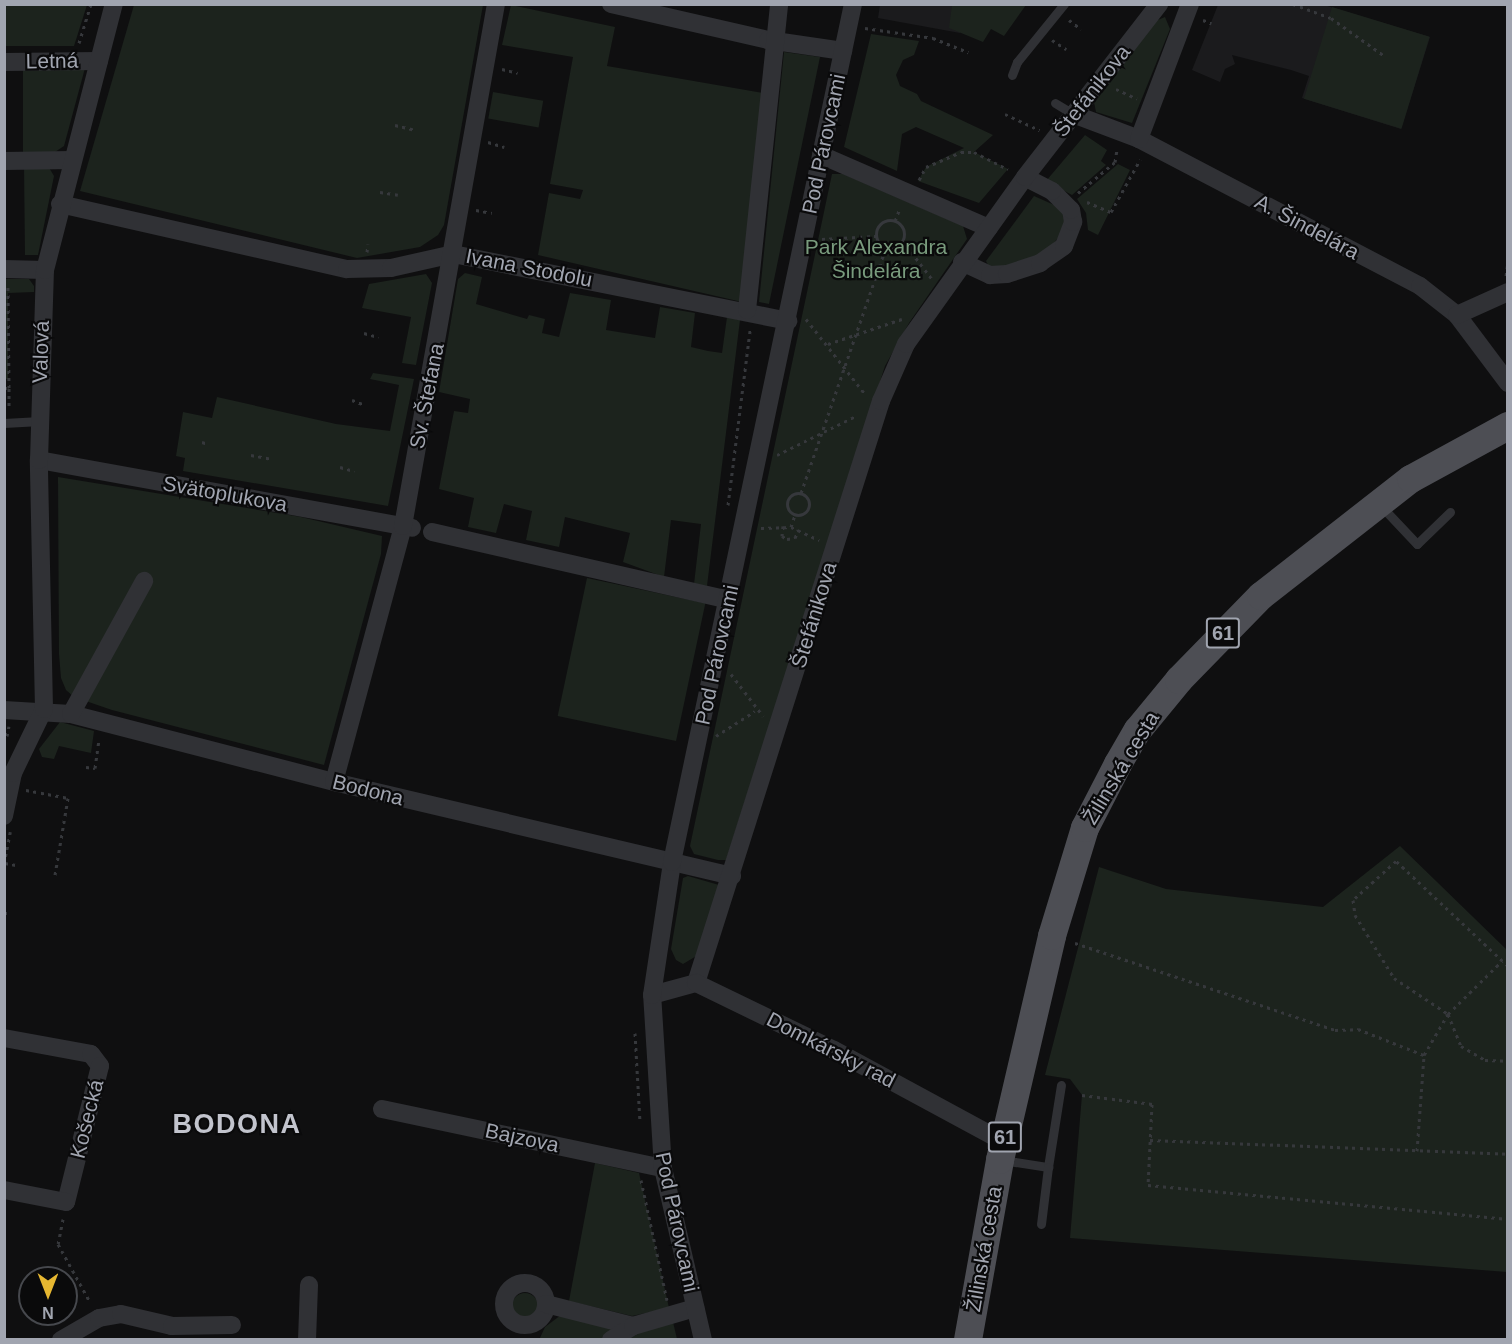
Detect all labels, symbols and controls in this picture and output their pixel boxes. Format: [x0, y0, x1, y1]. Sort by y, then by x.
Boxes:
street label: Štefánikova [1048, 40, 1136, 142]
street label: Letná [26, 48, 78, 74]
street label: Pod Párovcami [797, 72, 851, 216]
street label: A. Šindelára [1251, 189, 1363, 265]
park label: Park Alexandra Šindelára [804, 234, 948, 284]
street label: Ivana Stodolu [464, 243, 594, 293]
street label: Valová [27, 320, 55, 384]
street label: Sv. Štefana [404, 341, 450, 451]
street label: Svätoplukova [161, 471, 289, 517]
street label: Štefánikova [786, 559, 842, 671]
street label: Pod Párovcami [690, 583, 744, 727]
road number: 61 [1205, 616, 1241, 650]
street label: Žilinská cesta [1077, 707, 1165, 829]
street label: Bodona [330, 769, 406, 811]
street label: Domkársky rad [762, 1007, 900, 1093]
street label: Košecká [65, 1077, 109, 1161]
district label: BODONA [173, 1109, 301, 1141]
street label: Bajzova [483, 1118, 561, 1158]
road number: 61 [987, 1120, 1023, 1154]
street label: Pod Párovcami [650, 1150, 704, 1294]
street label: Žilinská cesta [961, 1184, 1007, 1314]
north arrow [18, 1266, 78, 1326]
text: N [42, 1304, 54, 1321]

